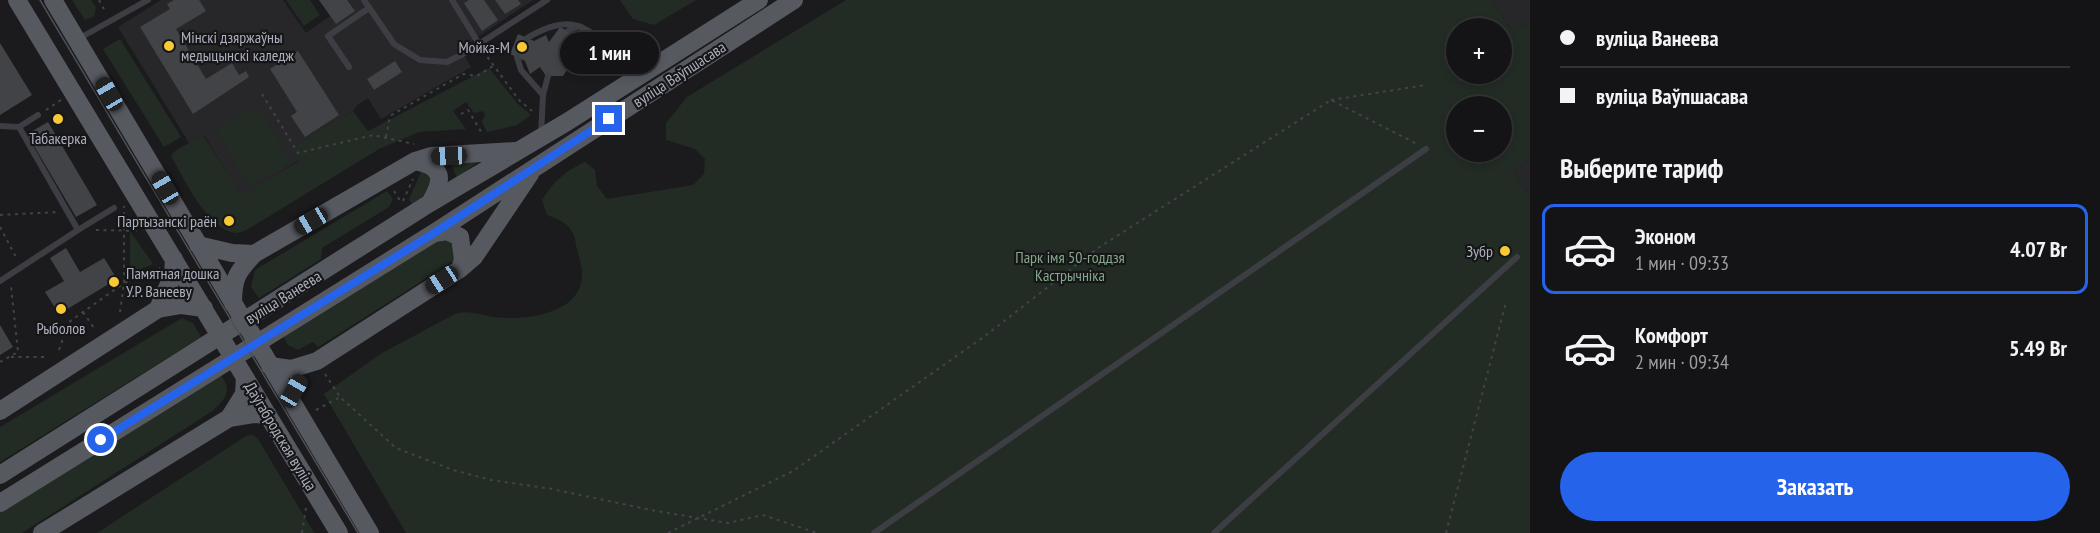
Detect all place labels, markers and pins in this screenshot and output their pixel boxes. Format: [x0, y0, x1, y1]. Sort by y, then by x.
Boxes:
place label: Мінскі дзяржаўны медыцынскі каледж [181, 27, 294, 65]
place label: Мойка-М [458, 37, 510, 57]
marker: Мінскі дзяржаўны медыцынскі каледж [162, 39, 176, 53]
marker: Мойка-М [515, 40, 529, 54]
marker: Табакерка [51, 112, 65, 126]
place label: Табакерка [29, 128, 87, 148]
place label: Партызанскі раён [117, 211, 217, 231]
marker: Партызанскі раён [222, 214, 236, 228]
place label: Зубр [1466, 241, 1493, 261]
marker: Зубр [1498, 244, 1512, 258]
place label: Памятная дошка У.Р. Ванееву [126, 263, 219, 301]
marker: Памятная дошка У.Р. Ванееву [107, 275, 121, 289]
marker: Рыболов [54, 302, 68, 316]
place label: Рыболов [36, 318, 86, 338]

